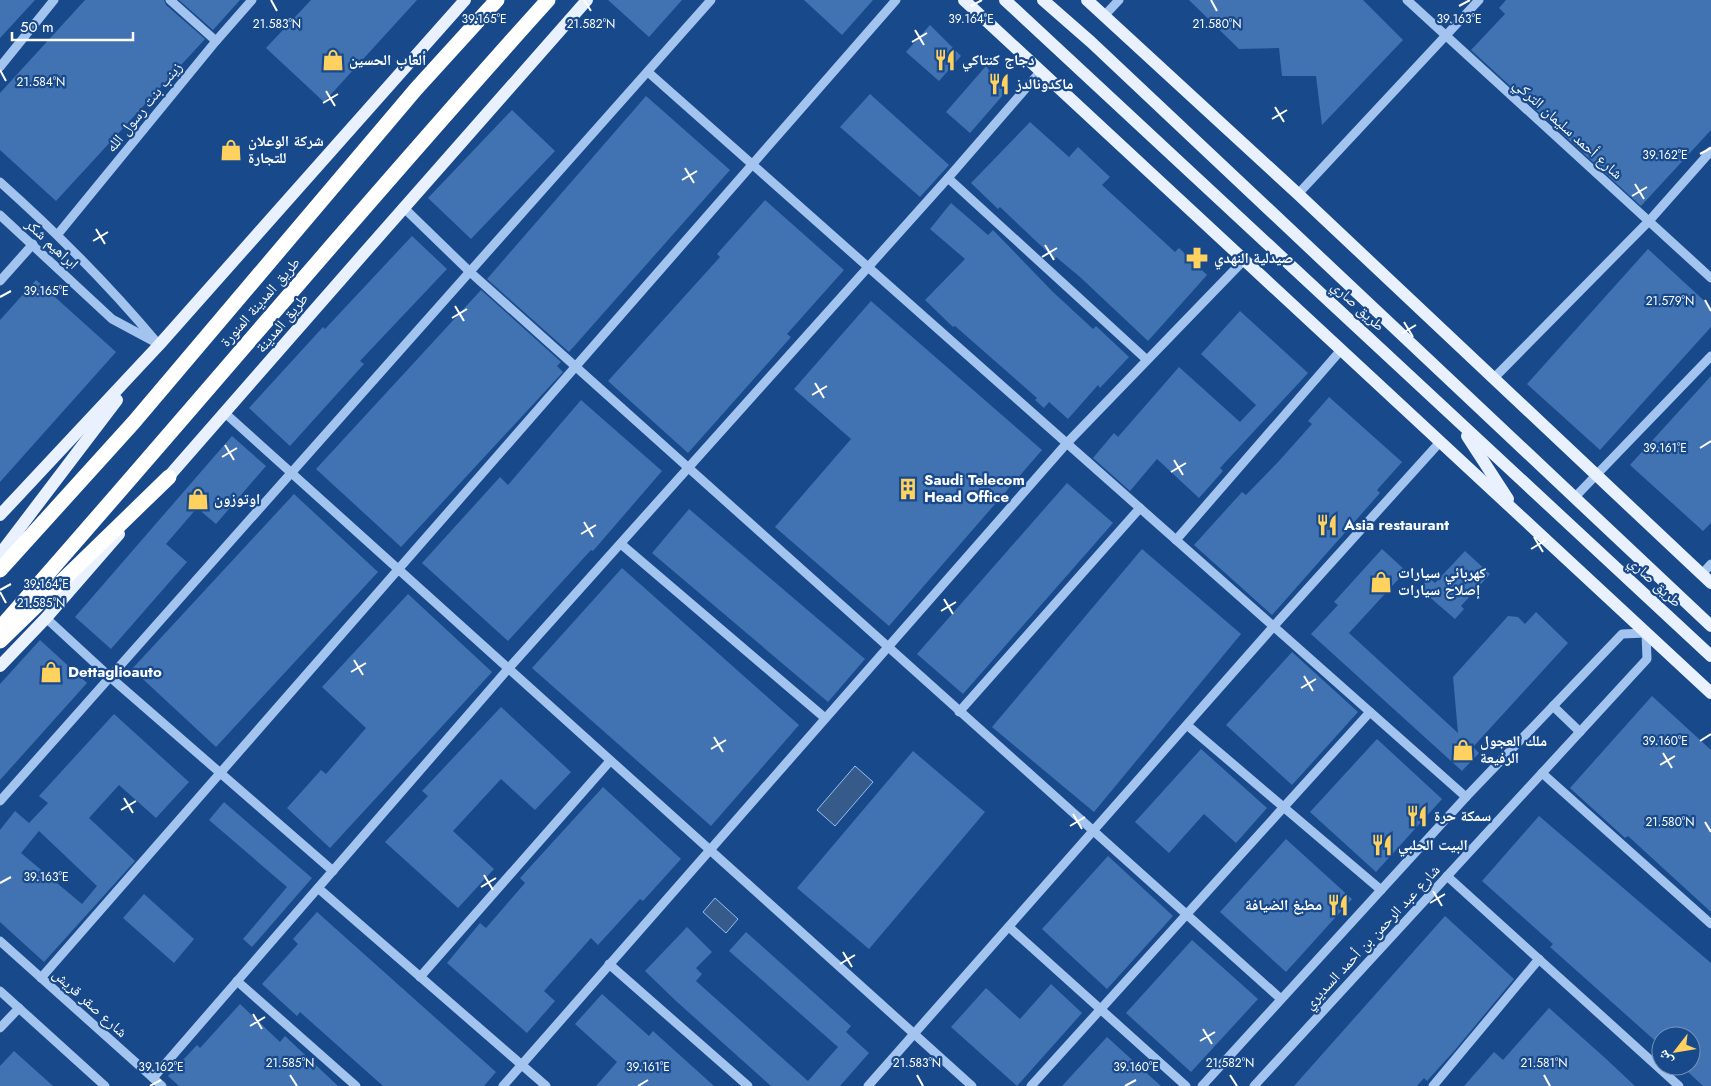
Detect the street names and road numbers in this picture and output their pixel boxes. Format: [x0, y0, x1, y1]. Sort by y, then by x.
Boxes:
street label: زينب بنت رسول الله [101, 57, 187, 157]
street label: شارع أحمد سليمان التركي [1508, 74, 1628, 185]
street label: ابراهيم شكر [20, 213, 83, 274]
street label: طريق المدينة المنورة [216, 254, 304, 350]
street label: طريق صاري [1326, 275, 1390, 337]
street label: طريق المدينة [252, 290, 312, 356]
street label: طريق صاري [1623, 551, 1687, 613]
street label: شارع عبد الرحمن بن أحمد السديري [1299, 860, 1446, 1015]
street label: شارع صقر قريش [48, 963, 132, 1043]

